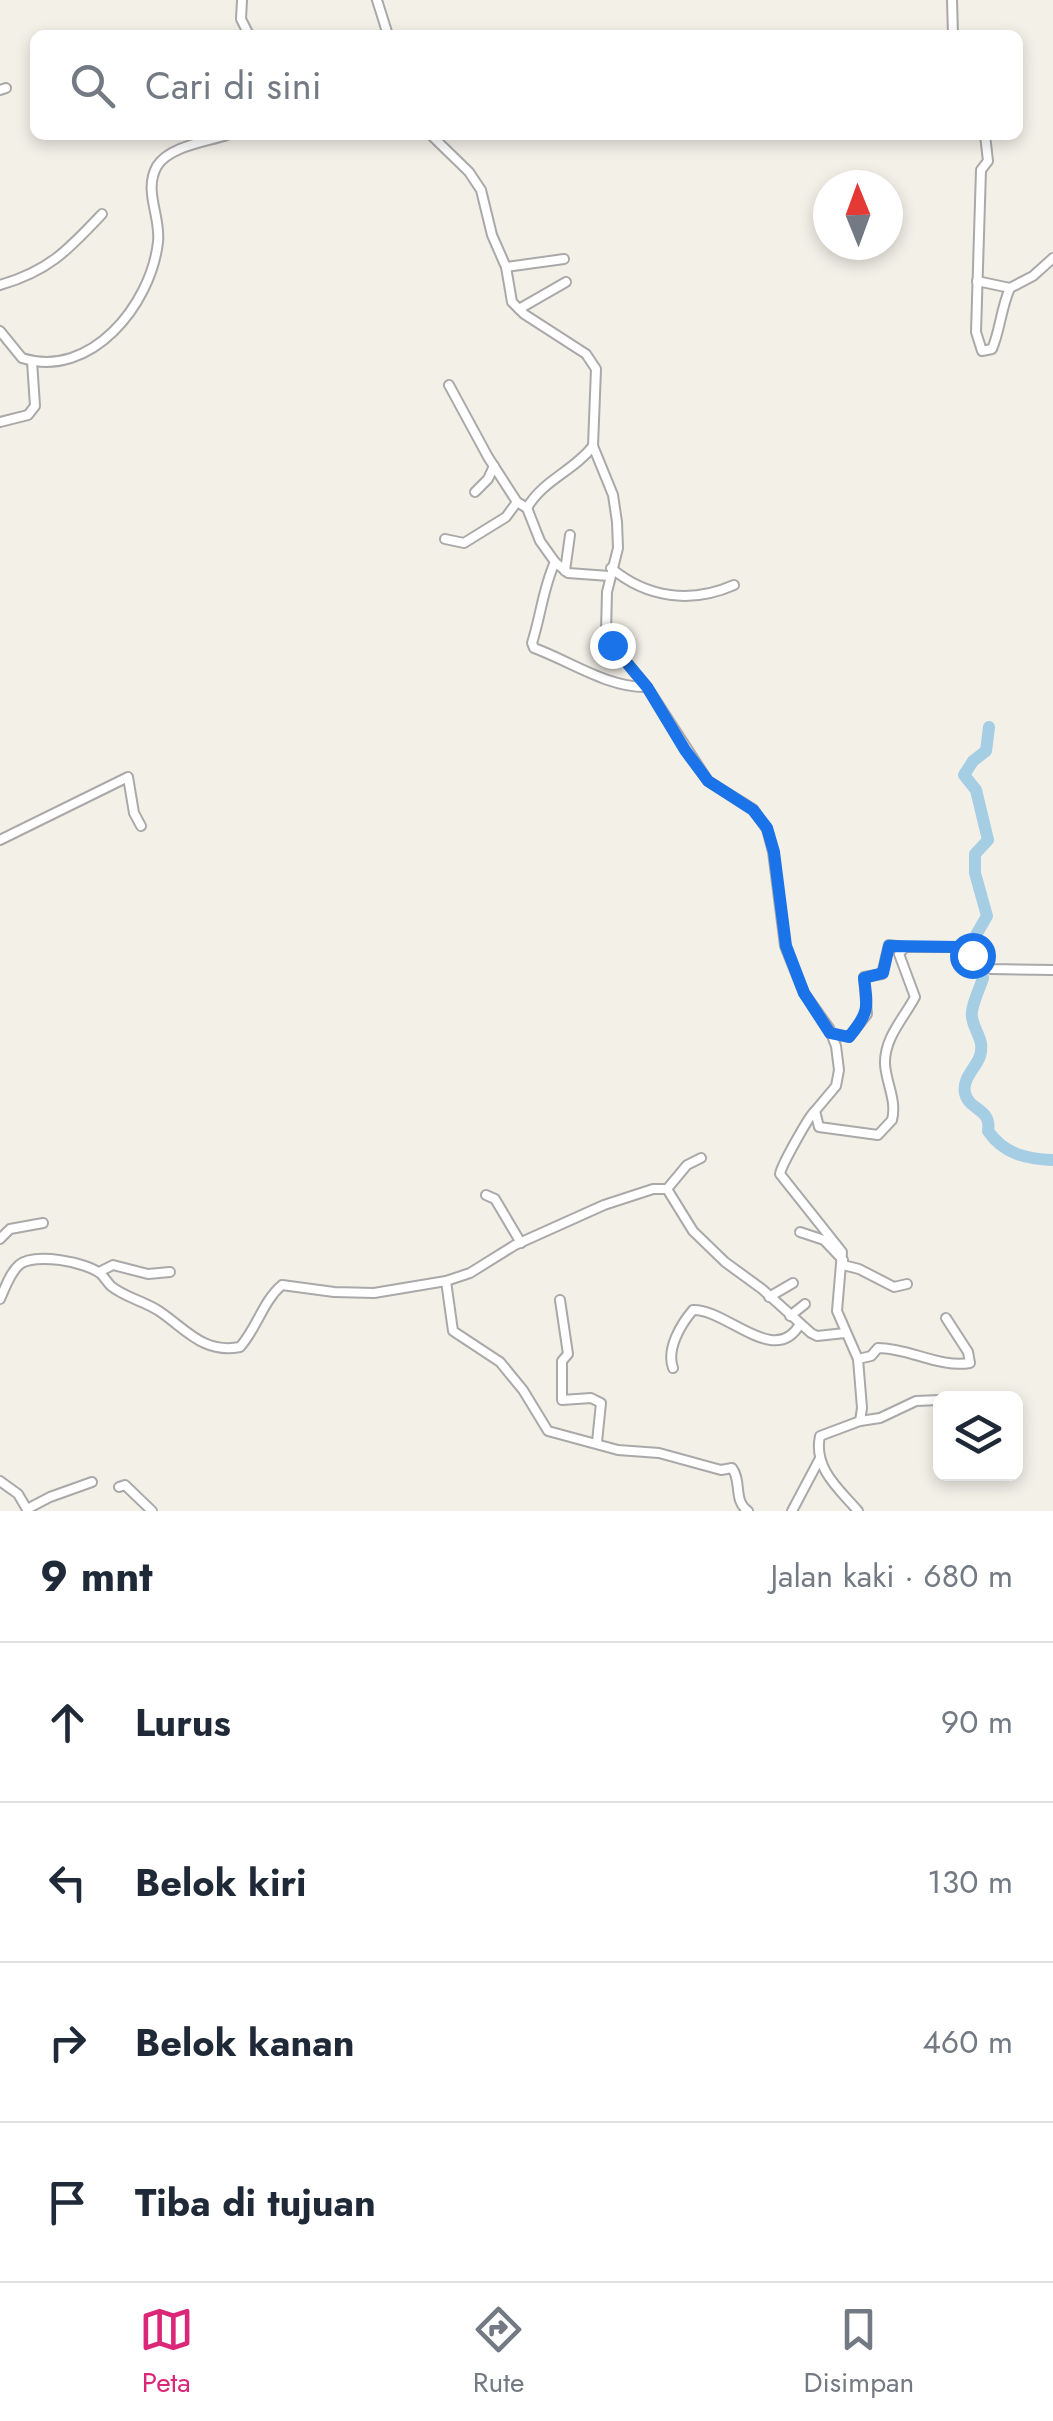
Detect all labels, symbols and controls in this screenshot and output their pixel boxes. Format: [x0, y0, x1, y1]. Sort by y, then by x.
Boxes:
search box [30, 30, 1023, 140]
icon: search [65, 58, 120, 113]
text: Cari di sini [145, 58, 322, 113]
north arrow [813, 170, 903, 260]
route end [590, 623, 636, 669]
route start [950, 933, 996, 979]
map controls [933, 1391, 1023, 1481]
button: layers [933, 1391, 1023, 1481]
text: 9 mnt [40, 1546, 153, 1607]
text: Jalan kaki · 680 m [770, 1553, 1013, 1599]
icon: ahead [40, 1695, 95, 1750]
text: Lurus [135, 1695, 231, 1750]
text: 90 m [941, 1699, 1013, 1745]
icon: left [40, 1855, 95, 1910]
text: Belok kiri [135, 1855, 307, 1910]
text: 130 m [927, 1859, 1013, 1905]
icon: right [40, 2015, 95, 2070]
text: Belok kanan [135, 2015, 355, 2070]
text: 460 m [922, 2019, 1013, 2065]
icon: arrive [40, 2175, 95, 2230]
text: Tiba di tujuan [135, 2175, 376, 2230]
tab: Peta [139, 2302, 194, 2403]
tab: Rute [471, 2302, 526, 2403]
tab: Disimpan [803, 2302, 914, 2403]

